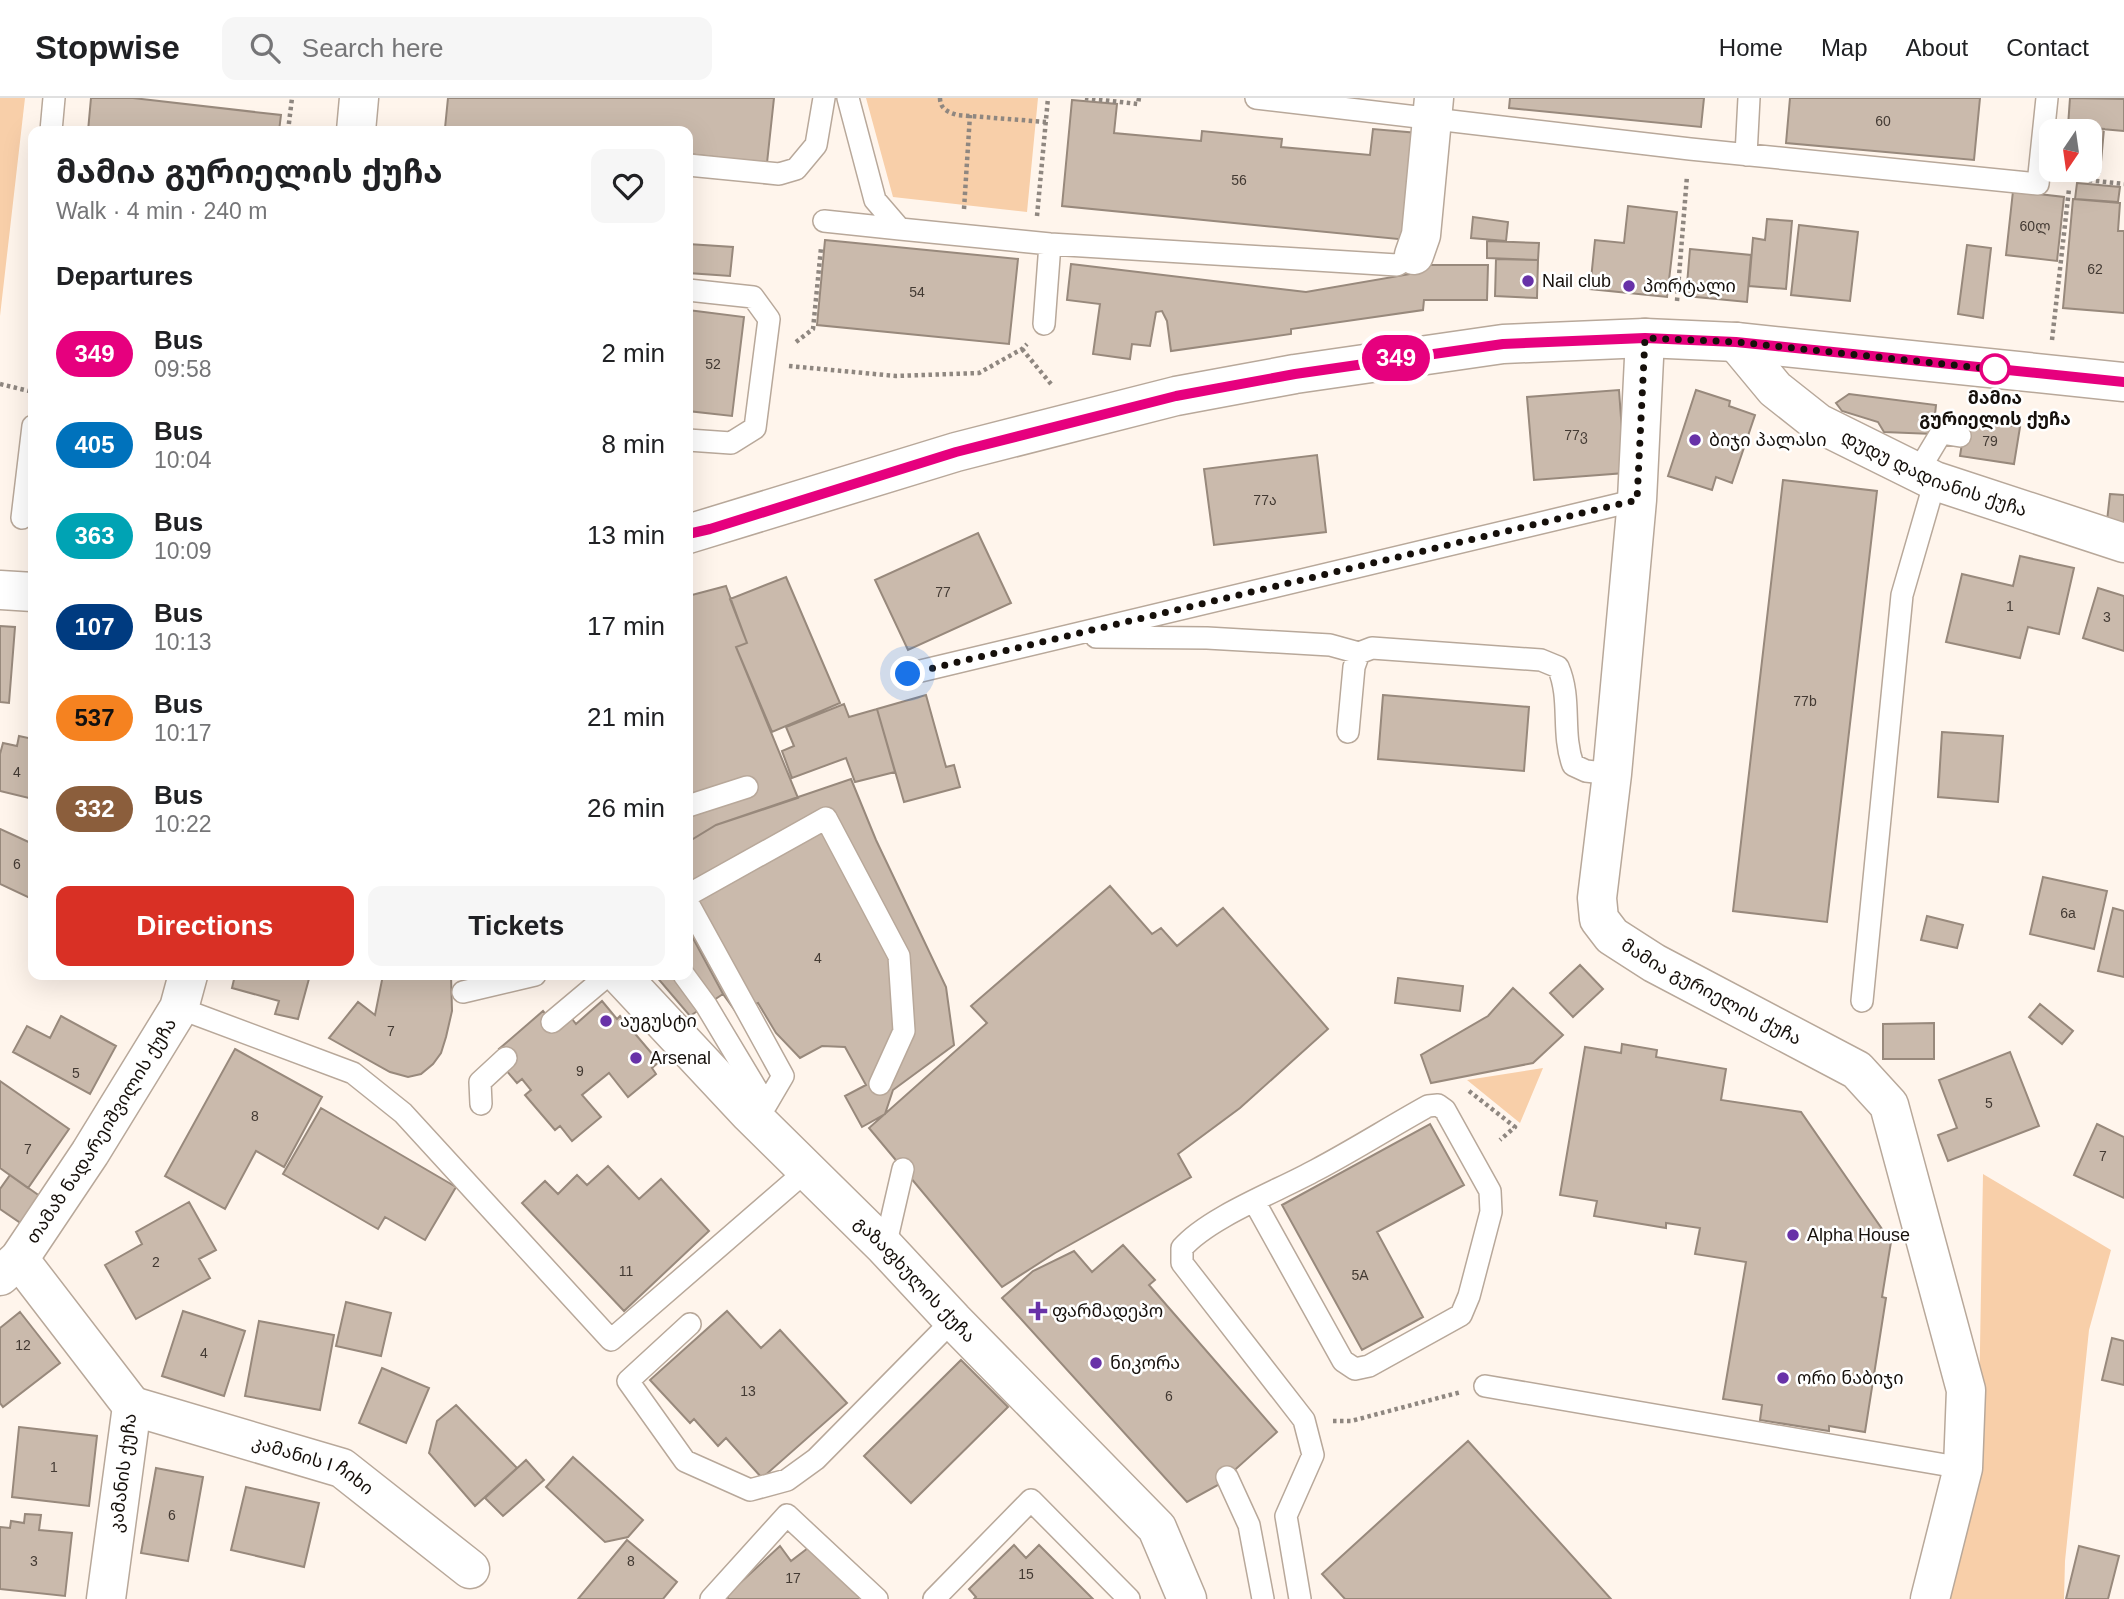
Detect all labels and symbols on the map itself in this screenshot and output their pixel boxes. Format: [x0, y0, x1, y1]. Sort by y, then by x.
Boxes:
house number: 60 [1875, 113, 1891, 129]
north arrow [2039, 119, 2102, 182]
house number: 56 [1231, 172, 1247, 188]
house number: 60ლ [2020, 218, 2050, 235]
house number: 62 [2087, 261, 2103, 277]
place label: Nail club [1542, 271, 1611, 291]
marker: Nail club [1520, 273, 1536, 289]
place label: პორტალი [1643, 276, 1736, 297]
marker: პორტალი [1621, 278, 1637, 294]
house number: 54 [909, 284, 925, 300]
line badge: 349 [1356, 335, 1436, 381]
marker: მამია გურიელის ქუჩა [1980, 354, 2010, 384]
house number: 52 [705, 356, 721, 372]
place label: მამია გურიელის ქუჩა [1919, 388, 2071, 430]
street label: დუდუ დადიანის ქუჩა [1838, 426, 2029, 520]
house number: 77ვ [1564, 427, 1588, 444]
place label: ბიჯი პალასი [1709, 430, 1827, 451]
marker: ბიჯი პალასი [1687, 432, 1703, 448]
house number: 79 [1982, 433, 1998, 449]
house number: 77ა [1253, 492, 1277, 508]
house number: 77 [935, 584, 951, 600]
house number: 1 [2006, 598, 2014, 614]
house number: 3 [2103, 609, 2111, 625]
your location [890, 656, 925, 691]
house number: 77b [1793, 693, 1817, 709]
house number: 4 [13, 764, 21, 780]
house number: 6 [13, 856, 21, 872]
house number: 6a [2060, 905, 2076, 921]
street label: მამია გურიელის ქუჩა [1618, 935, 1805, 1049]
house number: 4 [814, 950, 822, 966]
place label: აუგუსტი [620, 1011, 697, 1032]
marker: აუგუსტი [598, 1013, 614, 1029]
street label: თამაზ ნადარეიშვილის ქუჩა [22, 1014, 180, 1247]
house number: 7 [387, 1023, 395, 1039]
place label: Arsenal [650, 1048, 711, 1068]
marker: Arsenal [628, 1050, 644, 1066]
house number: 9 [576, 1063, 584, 1079]
house number: 5 [72, 1065, 80, 1081]
house number: 5 [1985, 1095, 1993, 1111]
house number: 8 [251, 1108, 259, 1124]
house number: 7 [24, 1141, 32, 1157]
house number: 7 [2099, 1148, 2107, 1164]
street label: გაზაფხულის ქუჩა [850, 1213, 979, 1347]
place label: Alpha House [1807, 1225, 1910, 1245]
marker: Alpha House [1785, 1227, 1801, 1243]
house number: 2 [152, 1254, 160, 1270]
house number: 11 [619, 1263, 633, 1279]
house number: 5A [1351, 1267, 1369, 1283]
place label: ფარმადეპო [1052, 1301, 1163, 1322]
marker: ფარმადეპო [1030, 1303, 1046, 1319]
house number: 12 [15, 1337, 31, 1353]
house number: 4 [200, 1345, 208, 1361]
place label: ნიკორა [1110, 1353, 1180, 1374]
marker: ნიკორა [1088, 1355, 1104, 1371]
place label: ორი ნაბიჯი [1797, 1368, 1904, 1389]
marker: ორი ნაბიჯი [1775, 1370, 1791, 1386]
house number: 13 [740, 1383, 756, 1399]
house number: 6 [1165, 1388, 1173, 1404]
street label: კამანის ქუჩა [106, 1412, 141, 1534]
street label: კამანის I ჩიხი [250, 1432, 377, 1499]
house number: 1 [50, 1459, 58, 1475]
house number: 6 [168, 1507, 176, 1523]
house number: 3 [30, 1553, 38, 1569]
house number: 8 [627, 1553, 635, 1569]
house number: 15 [1018, 1566, 1034, 1582]
house number: 17 [785, 1570, 801, 1586]

